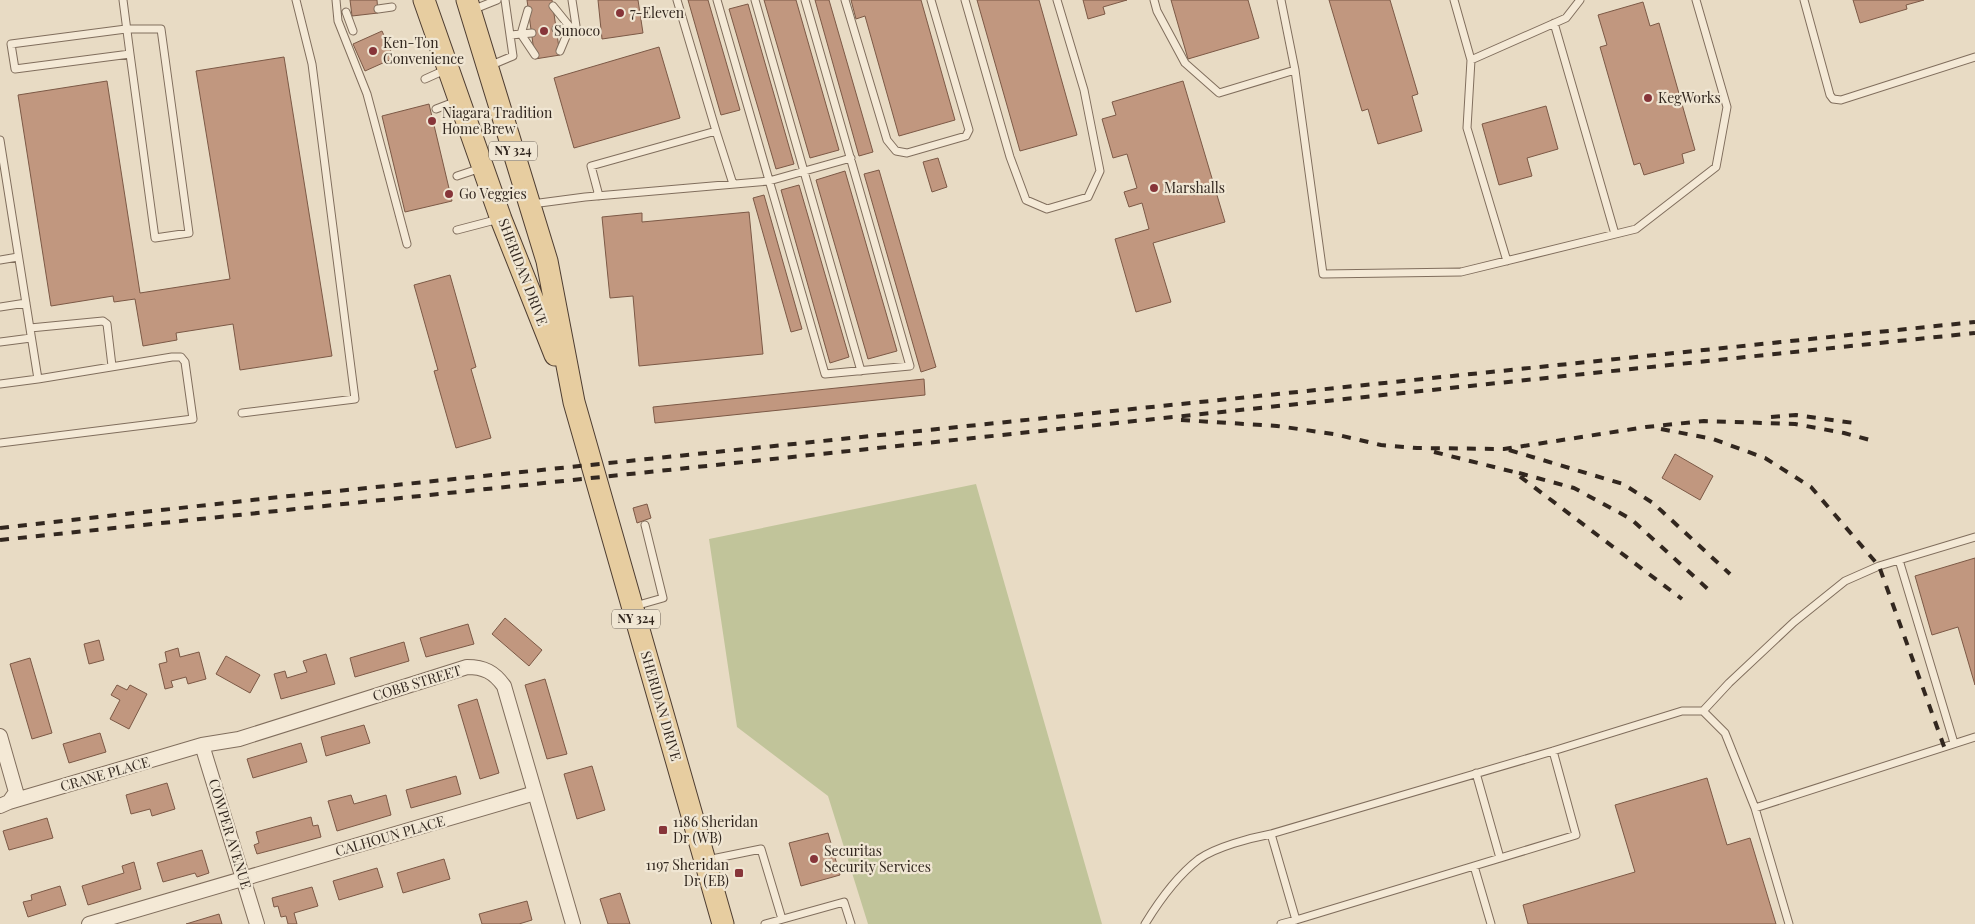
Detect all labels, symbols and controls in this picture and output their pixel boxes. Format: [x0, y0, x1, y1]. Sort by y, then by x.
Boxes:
place label: 7-Eleven [630, 3, 685, 22]
marker: 7-Eleven [614, 7, 626, 19]
place label: Sunoco [554, 21, 601, 40]
marker: Sunoco [538, 25, 550, 37]
place label: Ken-Ton Convenience [383, 33, 464, 68]
marker: Ken-Ton Convenience [367, 45, 379, 57]
place label: KegWorks [1658, 88, 1721, 107]
marker: KegWorks [1642, 92, 1654, 104]
place label: Niagara Tradition Home Brew [442, 103, 553, 138]
marker: Niagara Tradition Home Brew [426, 115, 438, 127]
road number: NY 324 [489, 142, 537, 160]
place label: Marshalls [1164, 178, 1225, 197]
marker: Marshalls [1148, 182, 1160, 194]
place label: Go Veggies [459, 184, 527, 203]
marker: Go Veggies [443, 188, 455, 200]
street label: SHERIDAN DRIVE [494, 215, 553, 328]
road number: NY 324 [612, 610, 660, 628]
street label: SHERIDAN DRIVE [637, 649, 686, 763]
street label: COBB STREET [370, 660, 464, 705]
street label: CRANE PLACE [58, 752, 152, 795]
street label: COWPER AVENUE [205, 776, 256, 891]
street label: CALHOUN PLACE [333, 811, 447, 860]
place label: 1186 Sheridan Dr (WB) [673, 812, 759, 847]
marker: 1186 Sheridan Dr (WB) [657, 824, 669, 836]
place label: Securitas Security Services [824, 841, 931, 876]
marker: Securitas Security Services [808, 853, 820, 865]
place label: 1197 Sheridan Dr (EB) [646, 855, 730, 890]
marker: 1197 Sheridan Dr (EB) [733, 867, 745, 879]

